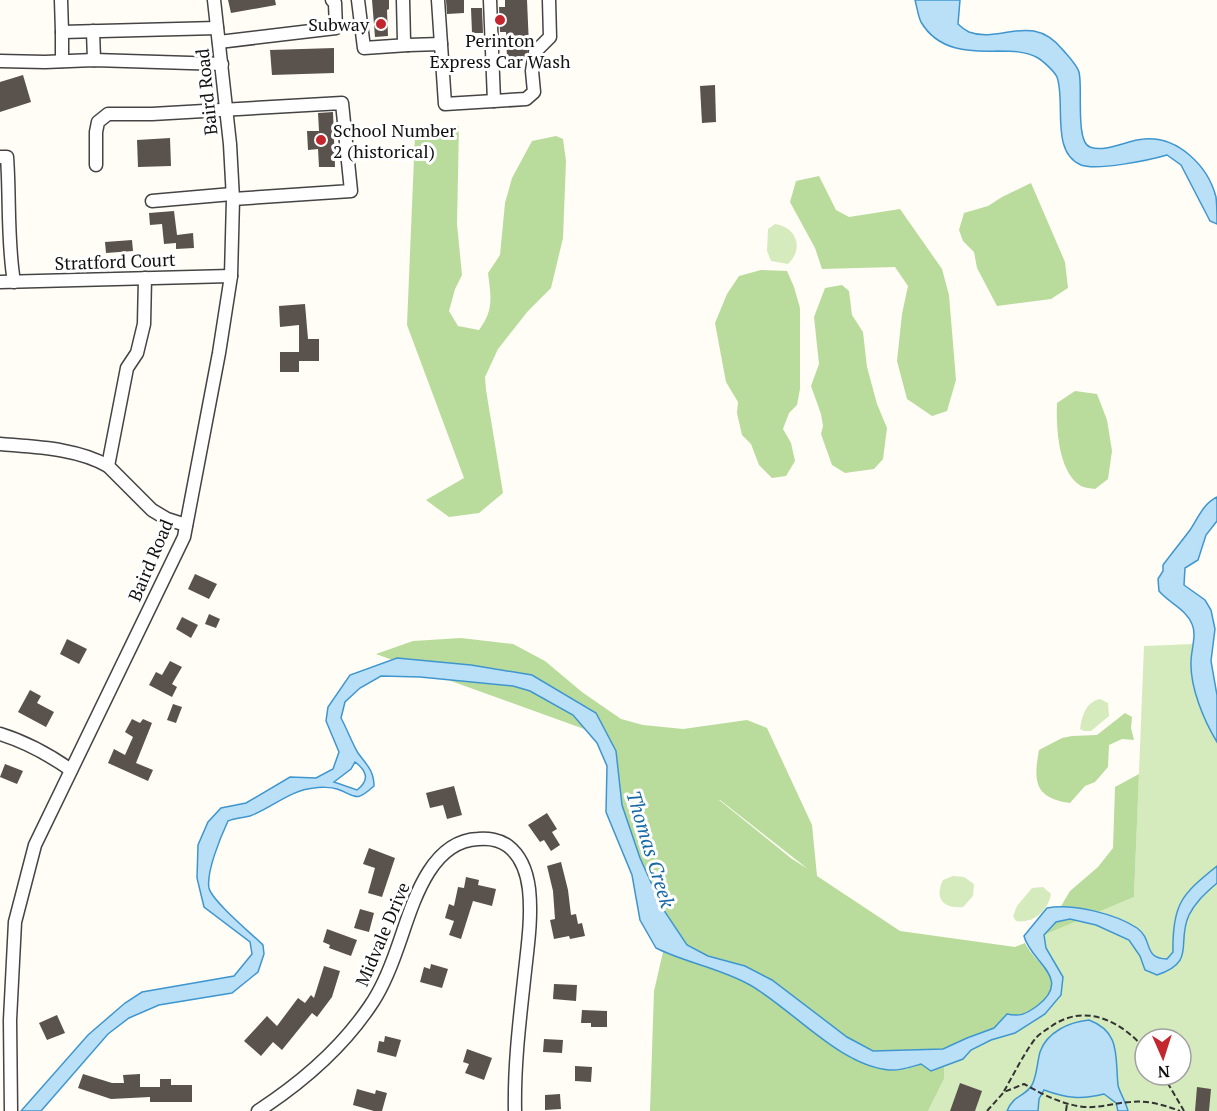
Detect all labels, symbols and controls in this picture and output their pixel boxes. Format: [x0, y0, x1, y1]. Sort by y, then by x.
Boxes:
place label: Subway [308, 12, 370, 36]
marker: Perinton Express Car Wash [493, 13, 507, 27]
marker: Subway [374, 17, 388, 31]
place label: Perinton Express Car Wash [430, 28, 571, 73]
street label: Baird Road [190, 47, 222, 137]
place label: School Number 2 (historical) [333, 118, 456, 163]
marker: School Number 2 (historical) [314, 133, 328, 147]
street label: Stratford Court [54, 247, 176, 275]
street label: Baird Road [122, 515, 178, 605]
water label: Thomas Creek [620, 787, 682, 911]
street label: Midvale Drive [349, 878, 415, 990]
north arrow [1133, 1027, 1193, 1087]
text: N [1157, 1061, 1170, 1083]

